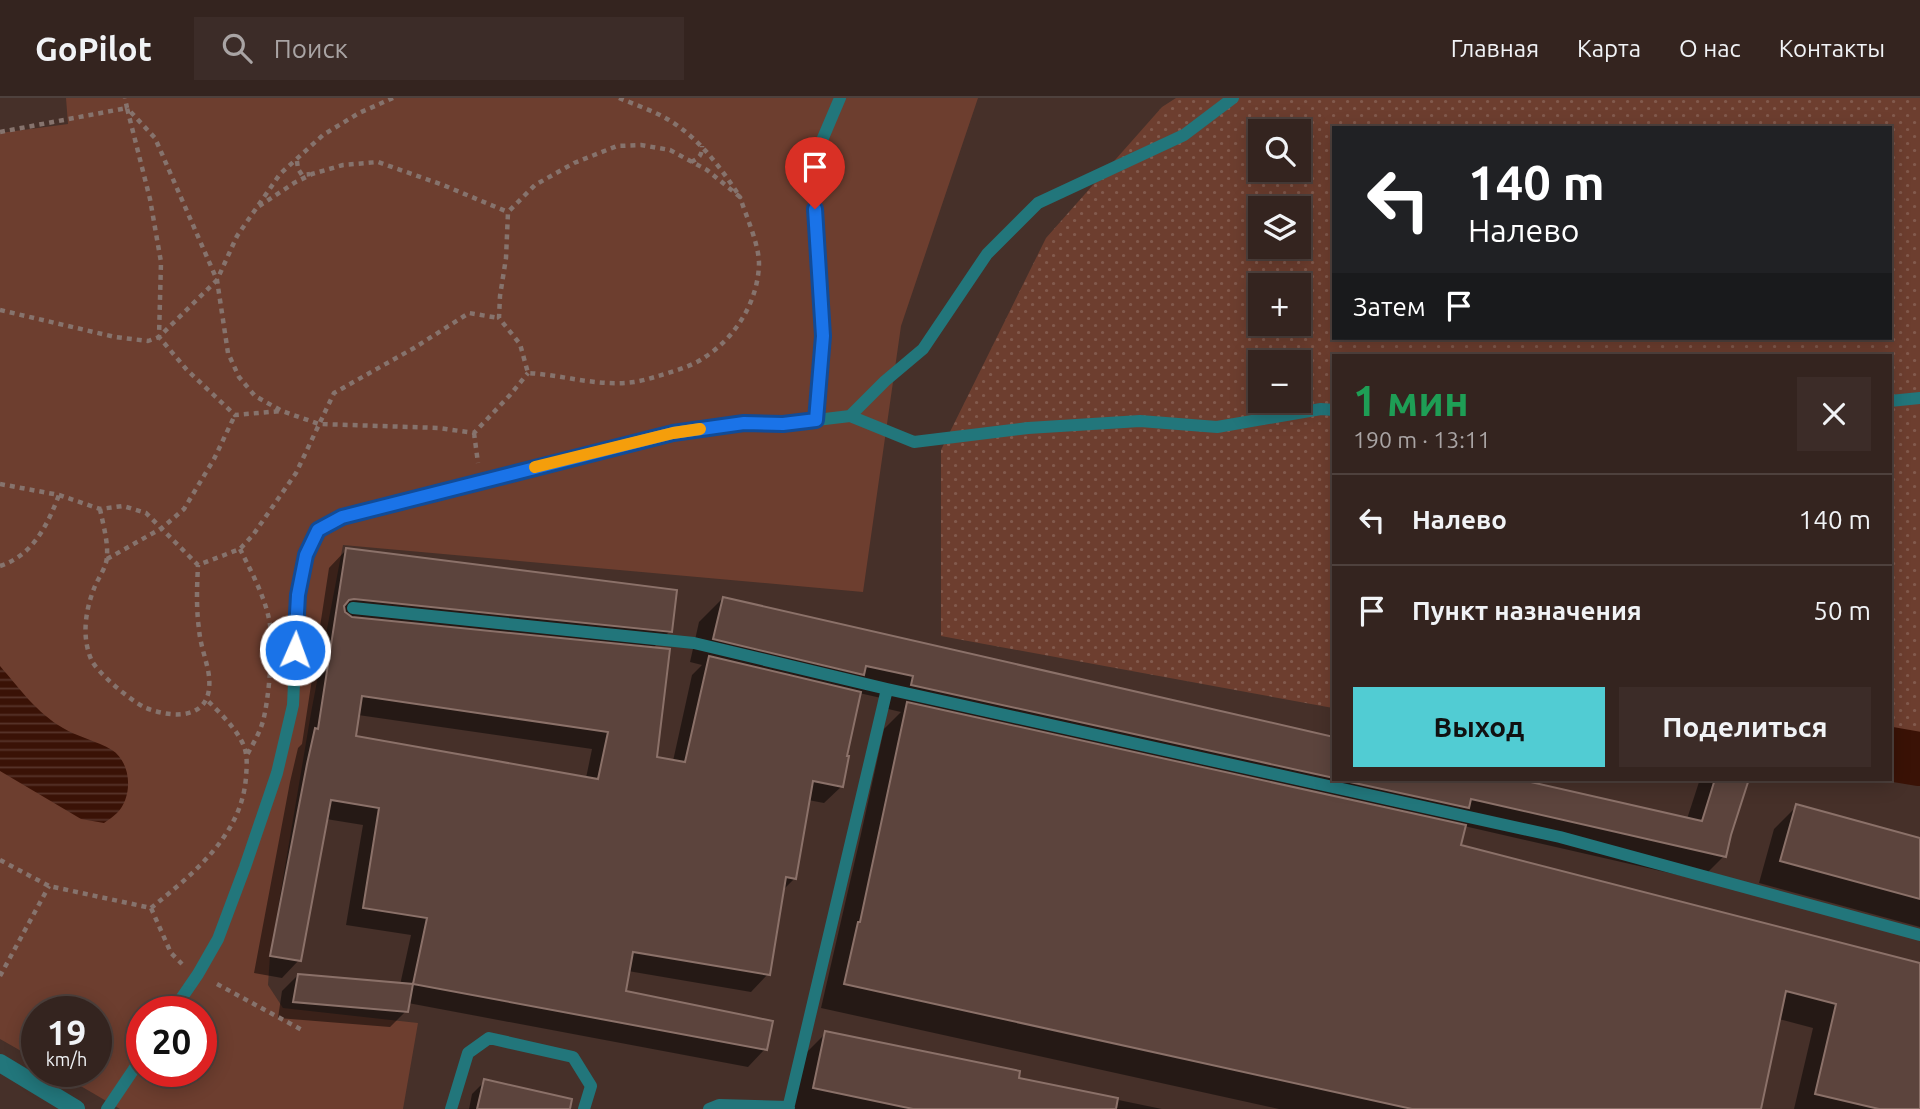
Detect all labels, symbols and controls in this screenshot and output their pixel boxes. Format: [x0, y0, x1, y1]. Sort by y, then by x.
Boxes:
search box [194, 17, 684, 80]
icon: search [218, 29, 256, 67]
text: GoPilot [35, 30, 152, 67]
text: Поиск [274, 34, 348, 63]
text: Главная [1451, 35, 1539, 62]
text: Карта [1577, 35, 1641, 62]
text: О нас [1679, 35, 1741, 62]
text: Контакты [1779, 35, 1885, 62]
map controls [1248, 119, 1311, 413]
button: search [1248, 119, 1311, 182]
pin [785, 137, 845, 209]
icon: arrive [796, 148, 834, 186]
icon: left [1353, 154, 1444, 245]
text: 140 m [1468, 154, 1605, 209]
button: layers [1248, 196, 1311, 259]
text: Налево [1468, 212, 1580, 248]
button: + [1248, 273, 1311, 336]
icon: arrive [1440, 287, 1478, 325]
text: Затем [1353, 292, 1426, 321]
button: − [1248, 350, 1311, 413]
text: 1 мин [1353, 377, 1469, 424]
button: close [1797, 377, 1871, 451]
text: 190 m · 13:11 [1353, 427, 1491, 452]
icon: left [1353, 501, 1391, 539]
text: Налево [1412, 505, 1507, 534]
text: 140 m [1799, 505, 1871, 534]
icon: arrive [1353, 592, 1391, 630]
text: Пункт назначения [1412, 596, 1642, 625]
text: 50 m [1813, 596, 1871, 625]
position arrow [258, 613, 332, 687]
button: Выход [1353, 687, 1605, 767]
button: Поделиться [1619, 687, 1871, 767]
speed limit sign: 20 [126, 996, 217, 1087]
text: 19 [47, 1012, 86, 1052]
text: km/h [46, 1049, 87, 1069]

